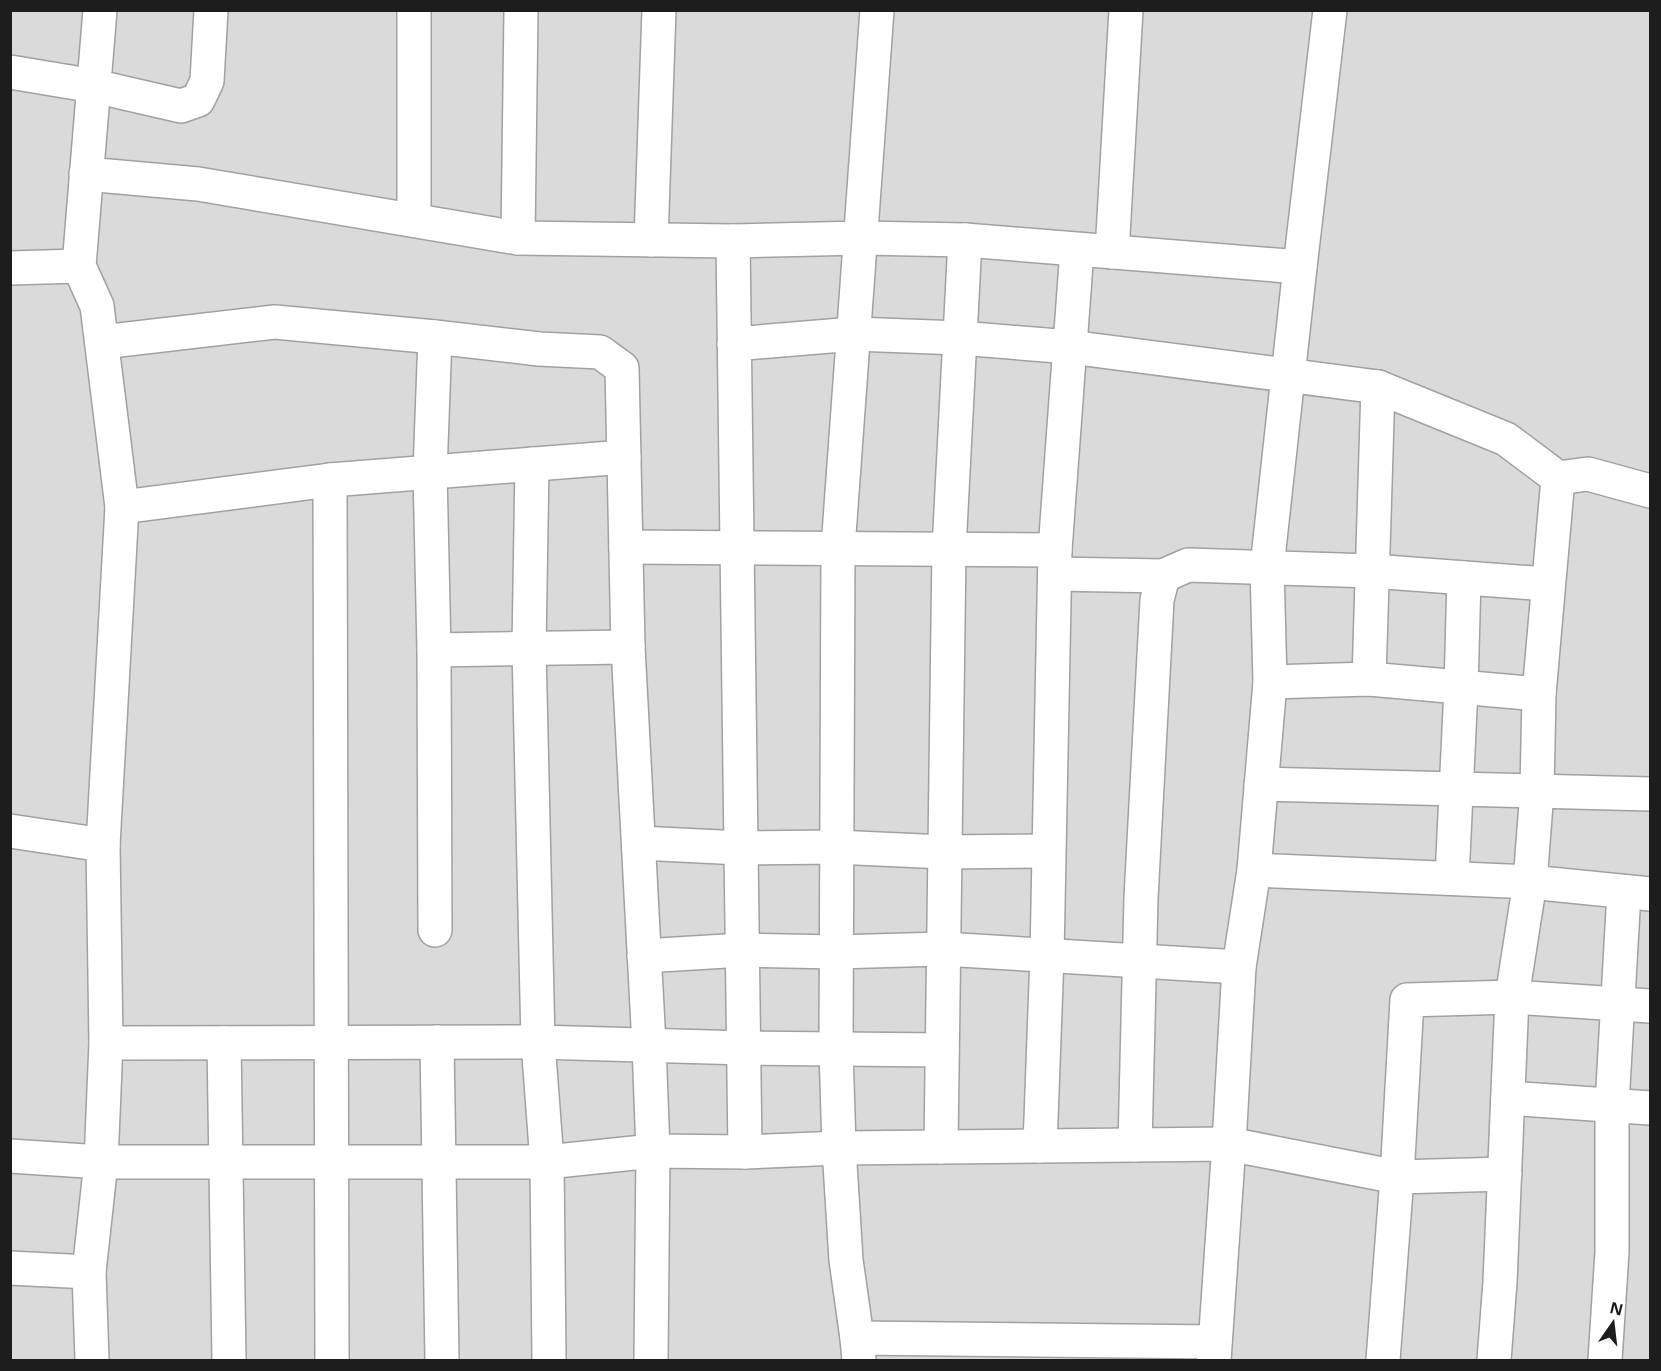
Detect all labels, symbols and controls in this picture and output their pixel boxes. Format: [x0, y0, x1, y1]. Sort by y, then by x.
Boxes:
north arrow [1583, 1293, 1643, 1353]
text: N [1608, 1296, 1626, 1321]

